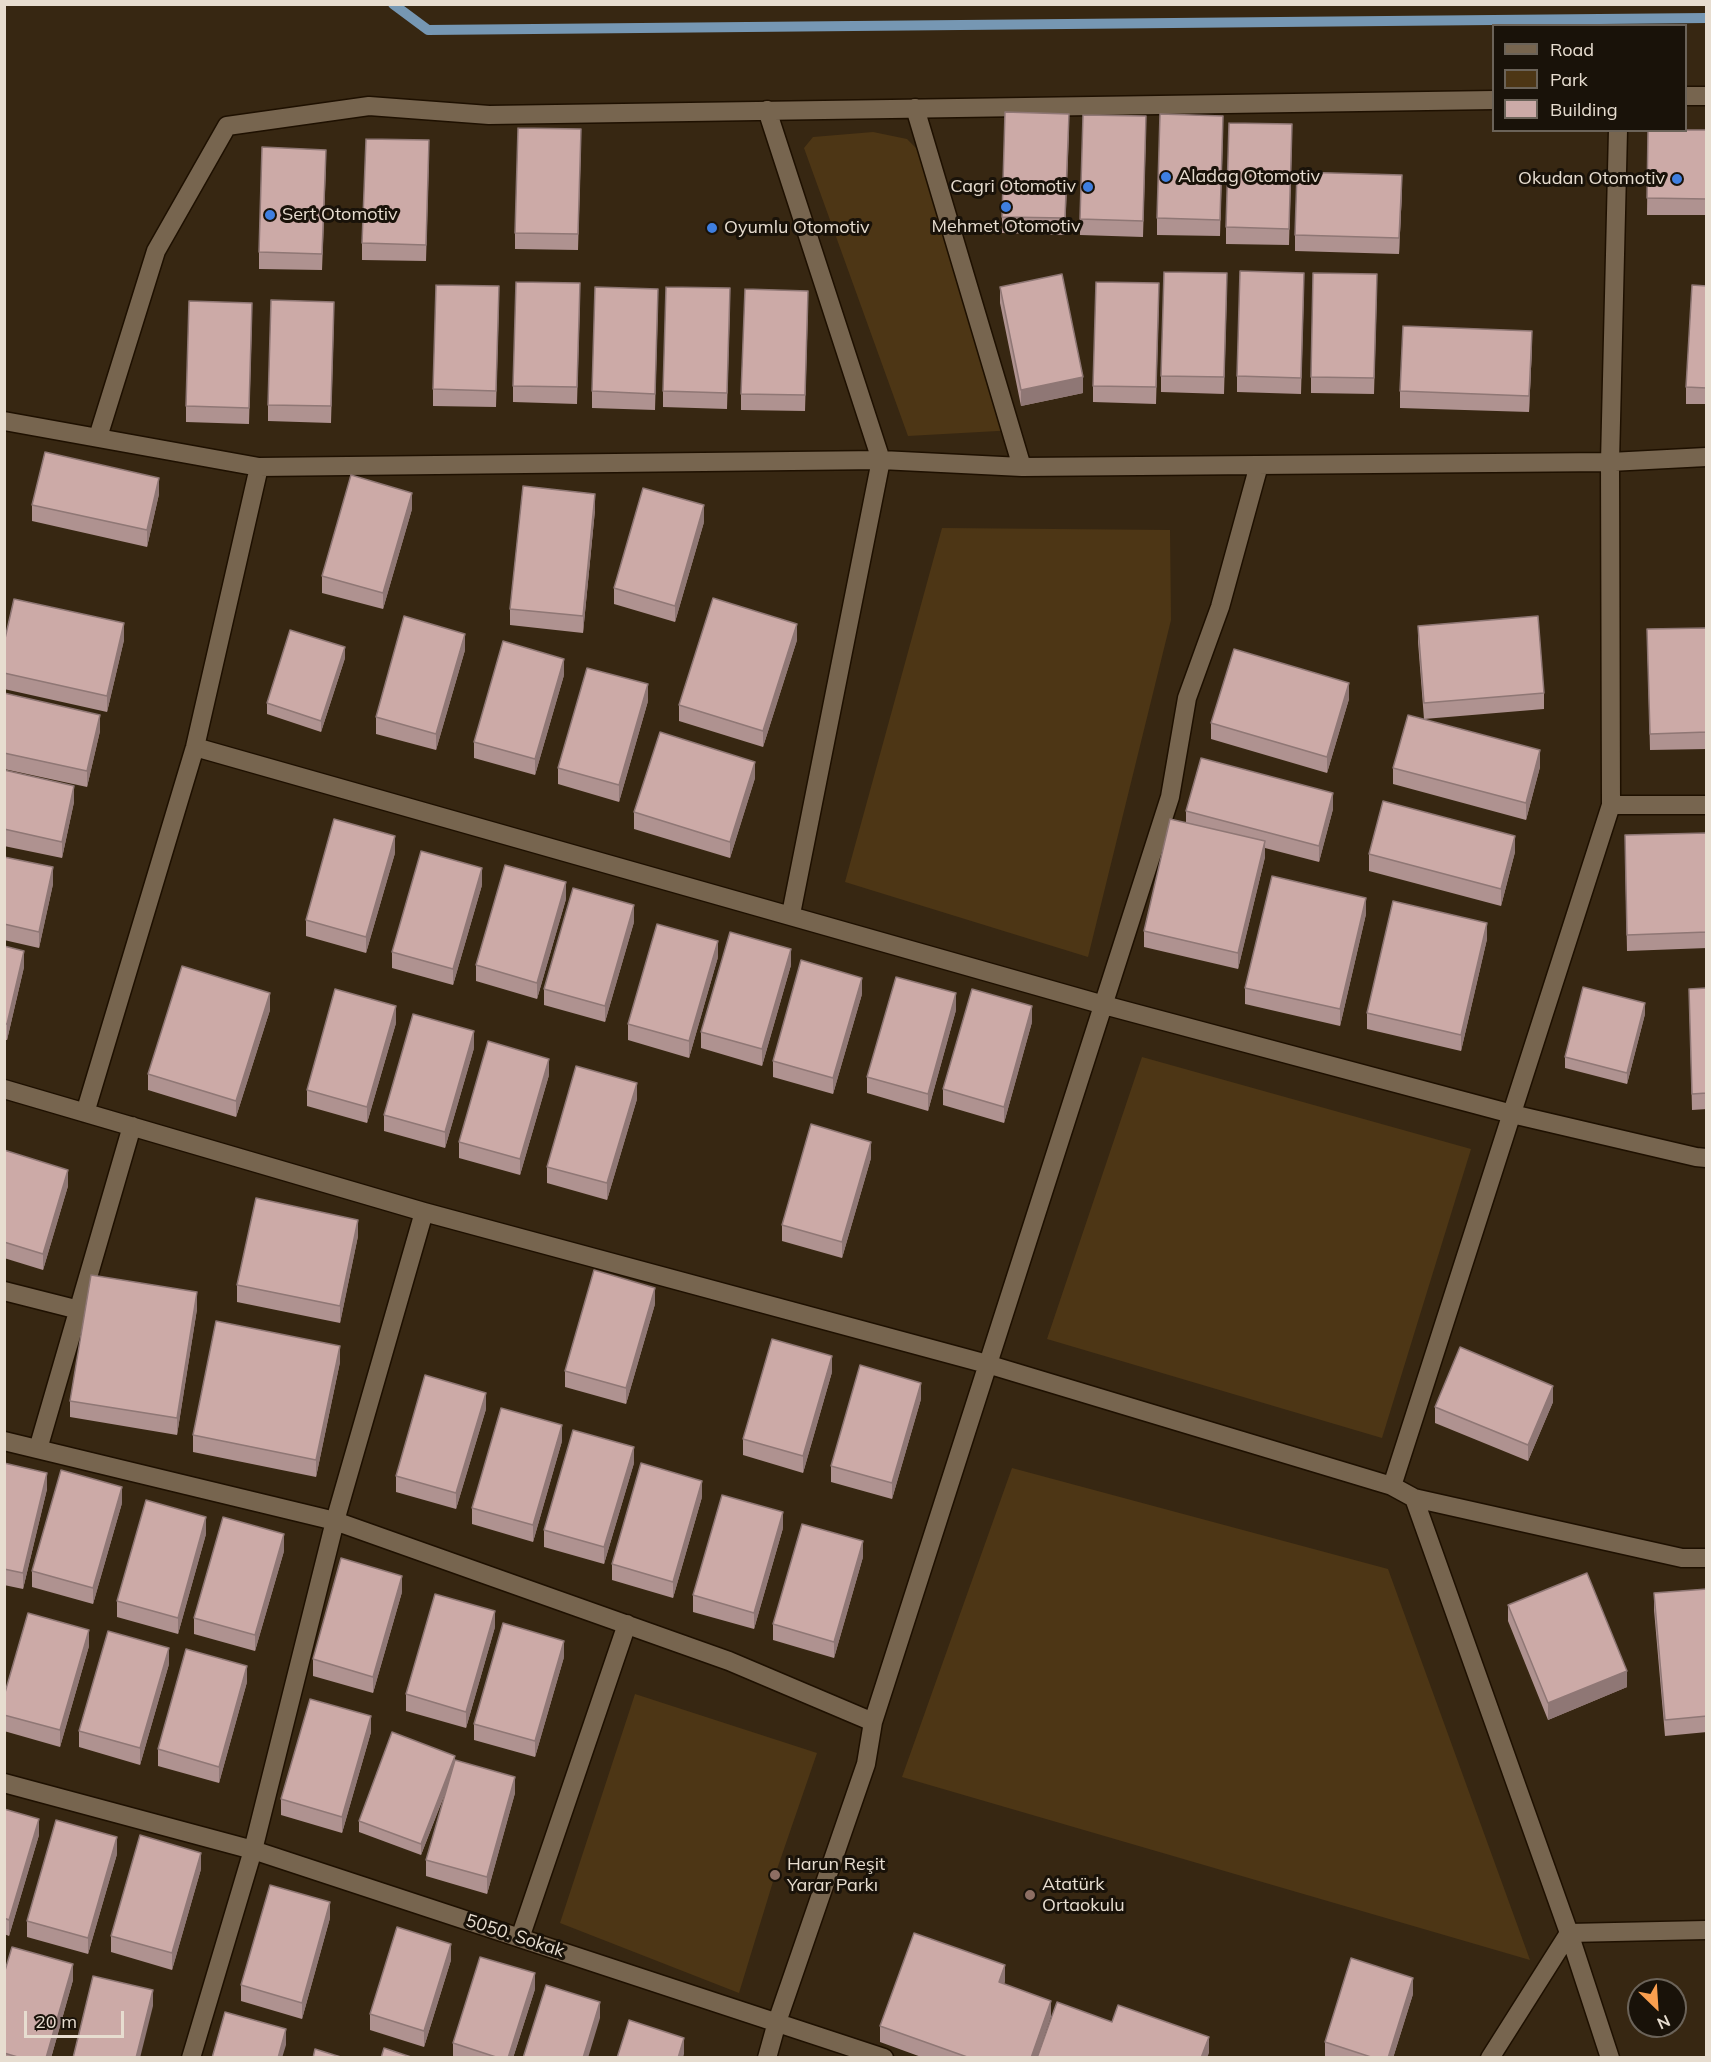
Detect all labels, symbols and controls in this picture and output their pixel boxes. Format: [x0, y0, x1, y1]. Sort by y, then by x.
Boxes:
legend [1492, 24, 1687, 132]
text: Road [1550, 38, 1594, 61]
text: Park [1550, 68, 1588, 91]
text: Building [1550, 98, 1618, 121]
place label: Aladag Otomotiv [1178, 166, 1320, 188]
place label: Okudan Otomotiv [1518, 168, 1665, 190]
marker: Aladag Otomotiv [1159, 170, 1173, 184]
marker: Okudan Otomotiv [1670, 172, 1684, 186]
place label: Cagri Otomotiv [950, 176, 1076, 198]
marker: Cagri Otomotiv [1081, 180, 1095, 194]
marker: Mehmet Otomotiv [999, 200, 1013, 214]
place label: Sert Otomotiv [282, 204, 398, 226]
marker: Sert Otomotiv [263, 208, 277, 222]
place label: Mehmet Otomotiv [932, 216, 1080, 238]
place label: Oyumlu Otomotiv [724, 217, 870, 239]
marker: Oyumlu Otomotiv [705, 221, 719, 235]
place label: Harun Reşit Yarar Parkı [787, 1854, 885, 1896]
marker: Harun Reşit Yarar Parkı [768, 1868, 782, 1882]
place label: Atatürk Ortaokulu [1042, 1874, 1125, 1916]
marker: Atatürk Ortaokulu [1023, 1888, 1037, 1902]
street label: 5050. Sokak [463, 1910, 567, 1962]
north arrow [1627, 1978, 1687, 2038]
scale bar [27, 1999, 128, 2037]
text: 20 m [35, 2010, 77, 2033]
text: N [1654, 2011, 1673, 2034]

